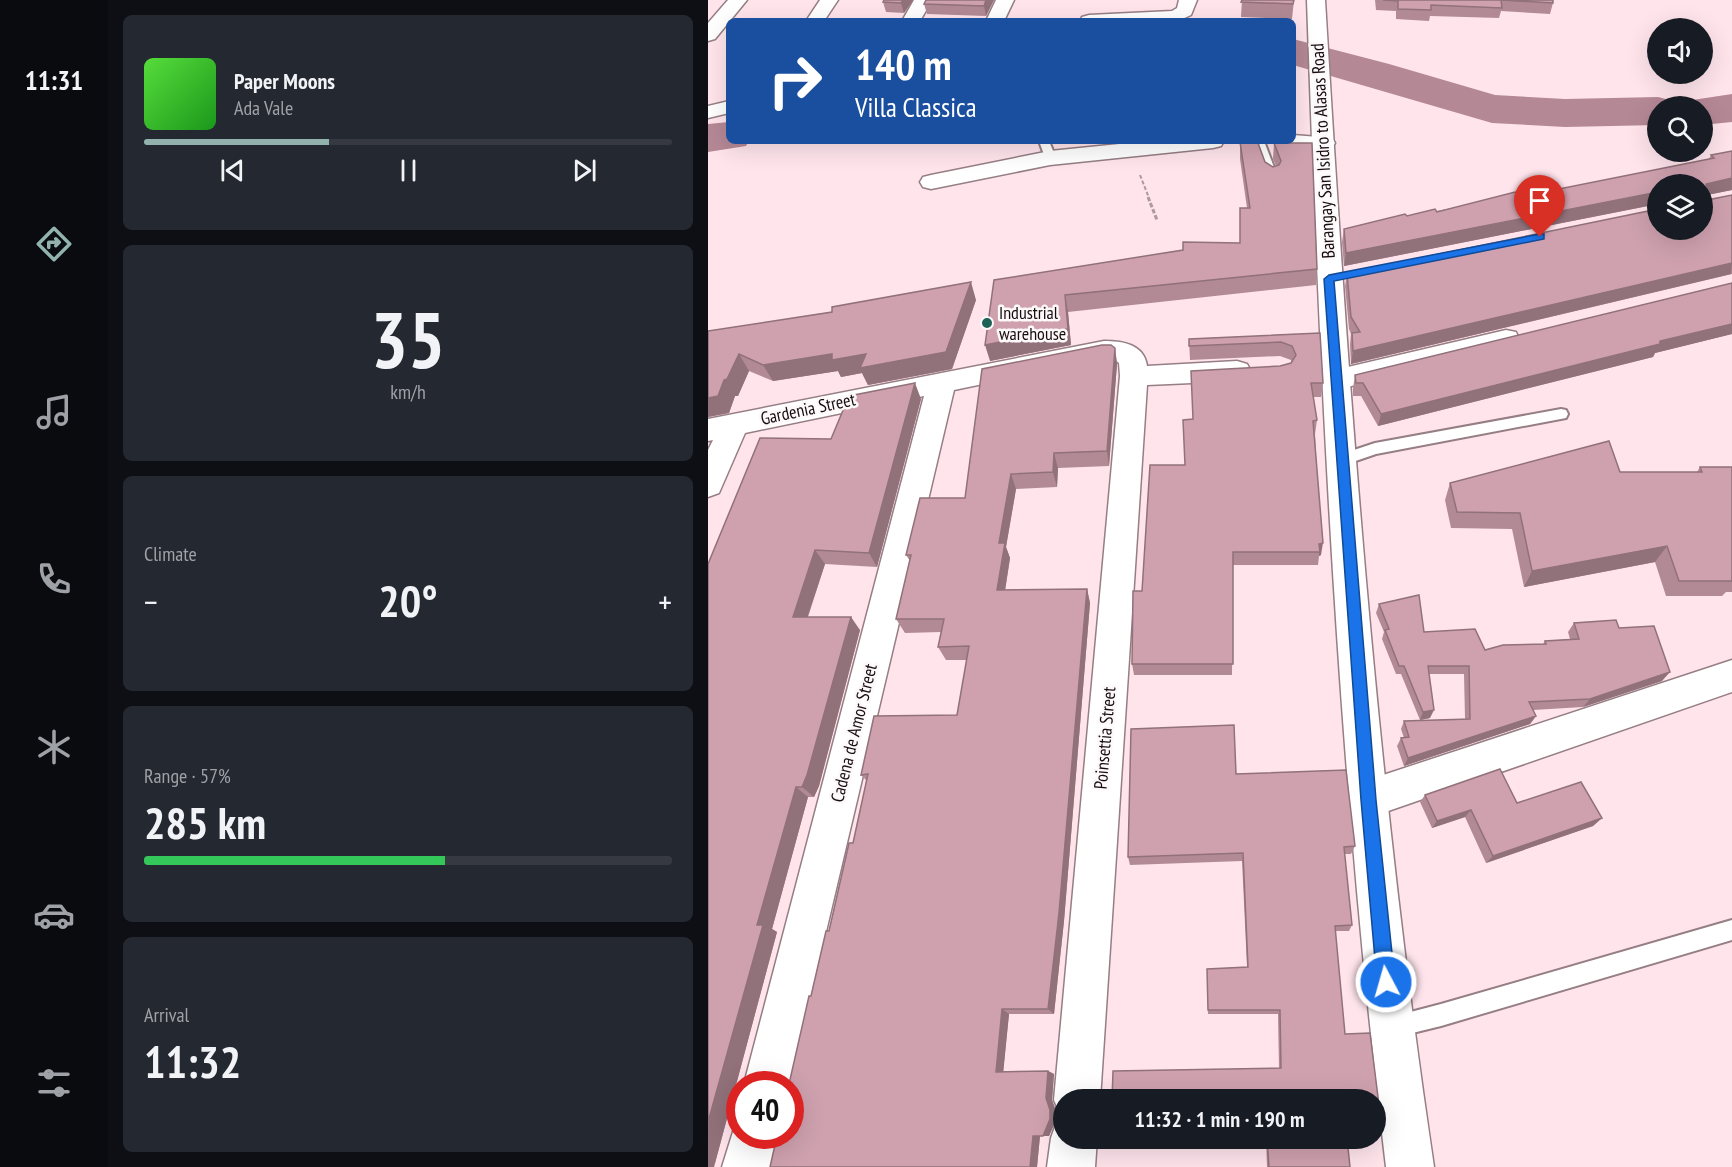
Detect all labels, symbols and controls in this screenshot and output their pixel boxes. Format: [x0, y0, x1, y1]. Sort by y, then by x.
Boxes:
map controls [1647, 18, 1713, 240]
button: sound [1647, 18, 1713, 84]
text: 140 m [855, 37, 952, 92]
icon: right [756, 42, 834, 120]
street label: Barangay San Isidro to Alasas Road [1305, 43, 1340, 259]
text: 11:31 [25, 63, 83, 97]
text: Paper Moons [234, 67, 335, 95]
text: Villa Classica [855, 90, 976, 124]
text: Ada Vale [234, 95, 293, 121]
button: search [1647, 96, 1713, 162]
icon: previous [216, 154, 249, 187]
icon: pause [392, 154, 425, 187]
icon: next [568, 154, 601, 187]
button: layers [1647, 174, 1713, 240]
pin [1514, 175, 1565, 237]
icon: arrive [1523, 184, 1556, 217]
icon: directions [33, 223, 75, 265]
text: 35 [371, 289, 445, 390]
place label: Industrial warehouse [999, 301, 1066, 345]
marker: Industrial warehouse [980, 316, 994, 330]
text: km/h [390, 379, 426, 405]
street label: Gardenia Street [758, 387, 857, 430]
icon: music [33, 391, 75, 433]
text: Climate [144, 541, 197, 567]
icon: phone [33, 558, 75, 600]
text: 20° [378, 571, 438, 629]
text: − [144, 580, 158, 623]
text: + [658, 580, 672, 623]
street label: Cadena de Amor Street [825, 661, 882, 805]
street label: Poinsettia Street [1089, 686, 1120, 790]
icon: climate [33, 726, 75, 768]
text: Range · 57% [144, 763, 231, 789]
text: 285 km [144, 793, 266, 851]
icon: car [33, 894, 75, 936]
position arrow [1354, 950, 1418, 1014]
text: Arrival [144, 1002, 189, 1028]
text: 11:32 [144, 1032, 241, 1090]
icon: filters [33, 1062, 75, 1104]
speed limit sign: 40 [726, 1071, 804, 1149]
text: 11:32 · 1 min · 190 m [1134, 1105, 1305, 1133]

